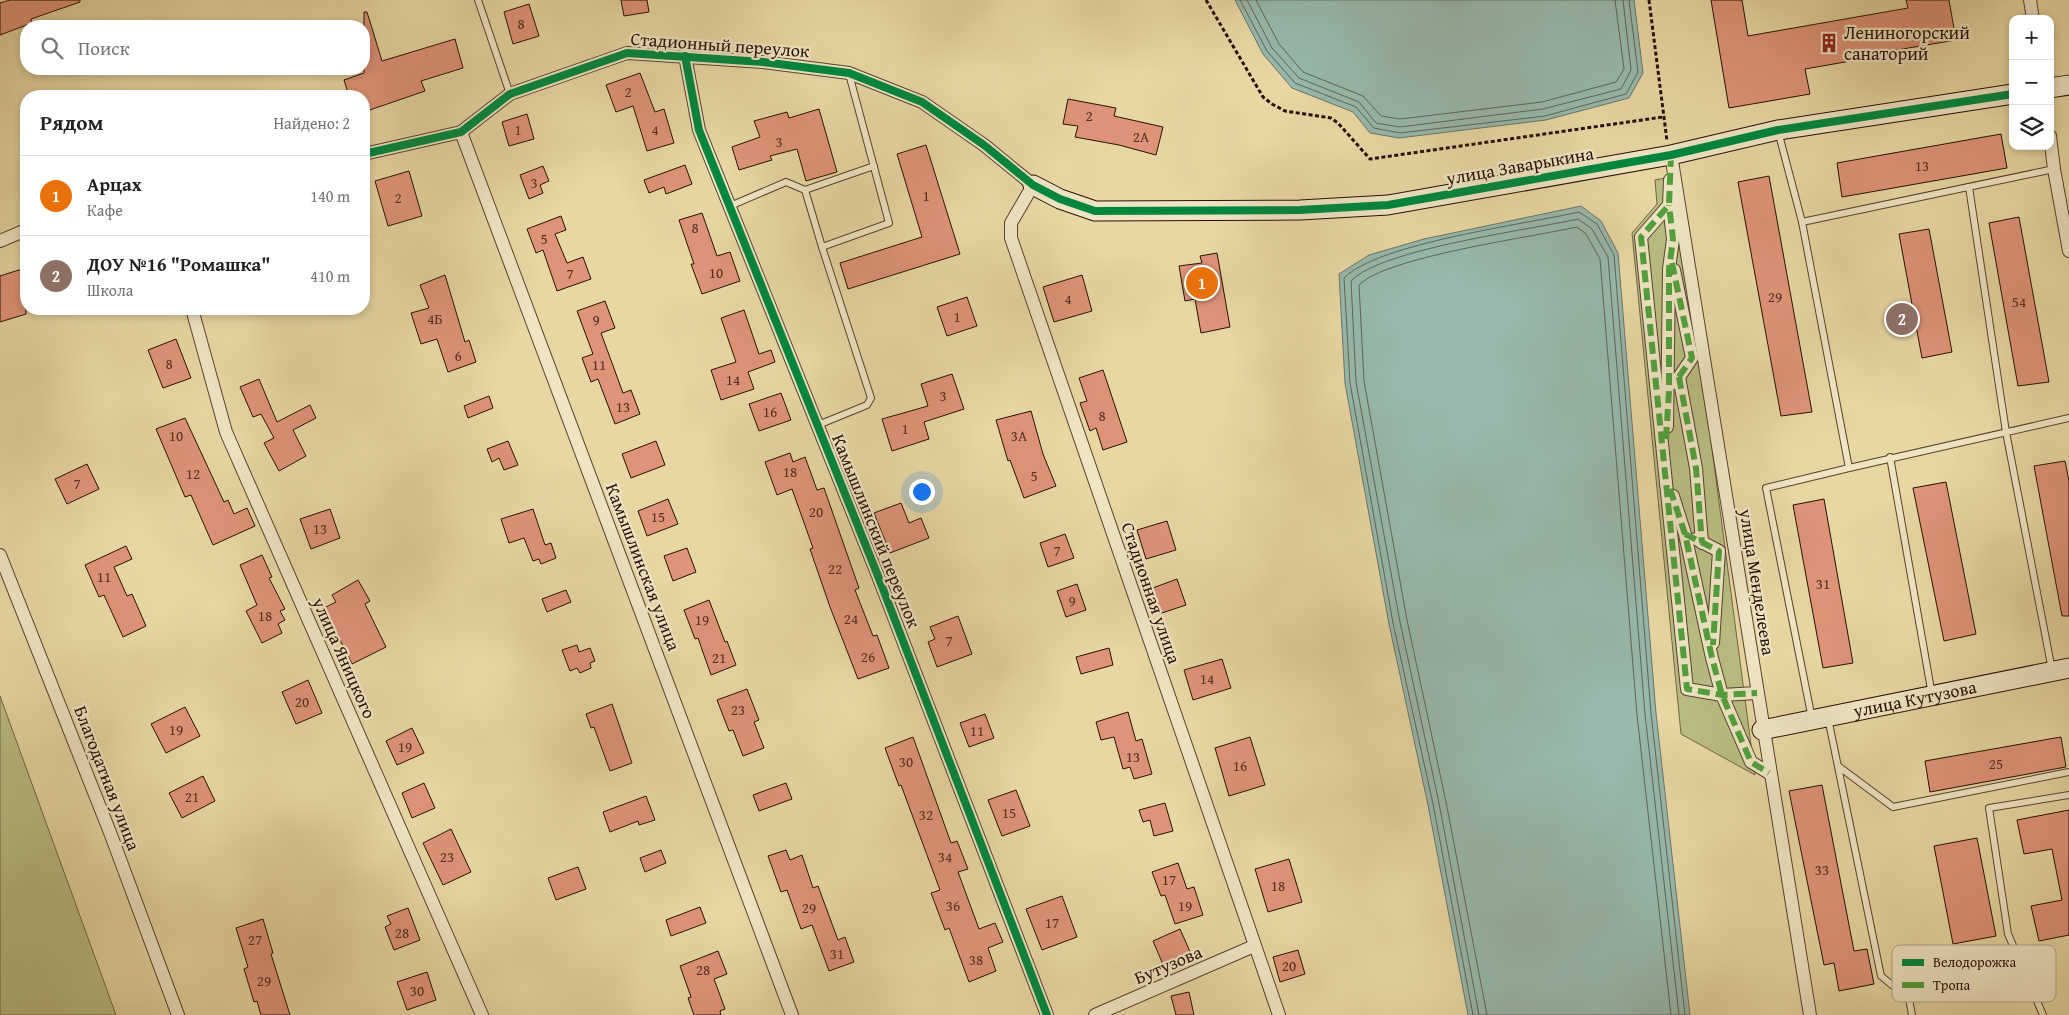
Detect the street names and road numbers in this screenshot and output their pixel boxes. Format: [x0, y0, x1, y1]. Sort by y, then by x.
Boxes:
street label: Стадионный переулок [630, 25, 811, 64]
street label: улица Заварыкина [1443, 139, 1596, 192]
street label: Камышлинский переулок [825, 430, 928, 632]
street label: Камышлинская улица [599, 479, 688, 655]
street label: улица Менделеева [1732, 506, 1782, 658]
street label: Стадионная улица [1115, 519, 1188, 668]
street label: улица Яницкого [305, 592, 383, 723]
street label: улица Кутузова [1850, 673, 1979, 724]
street label: Благодатная улица [67, 701, 148, 855]
street label: Бутузова [1130, 938, 1206, 991]

